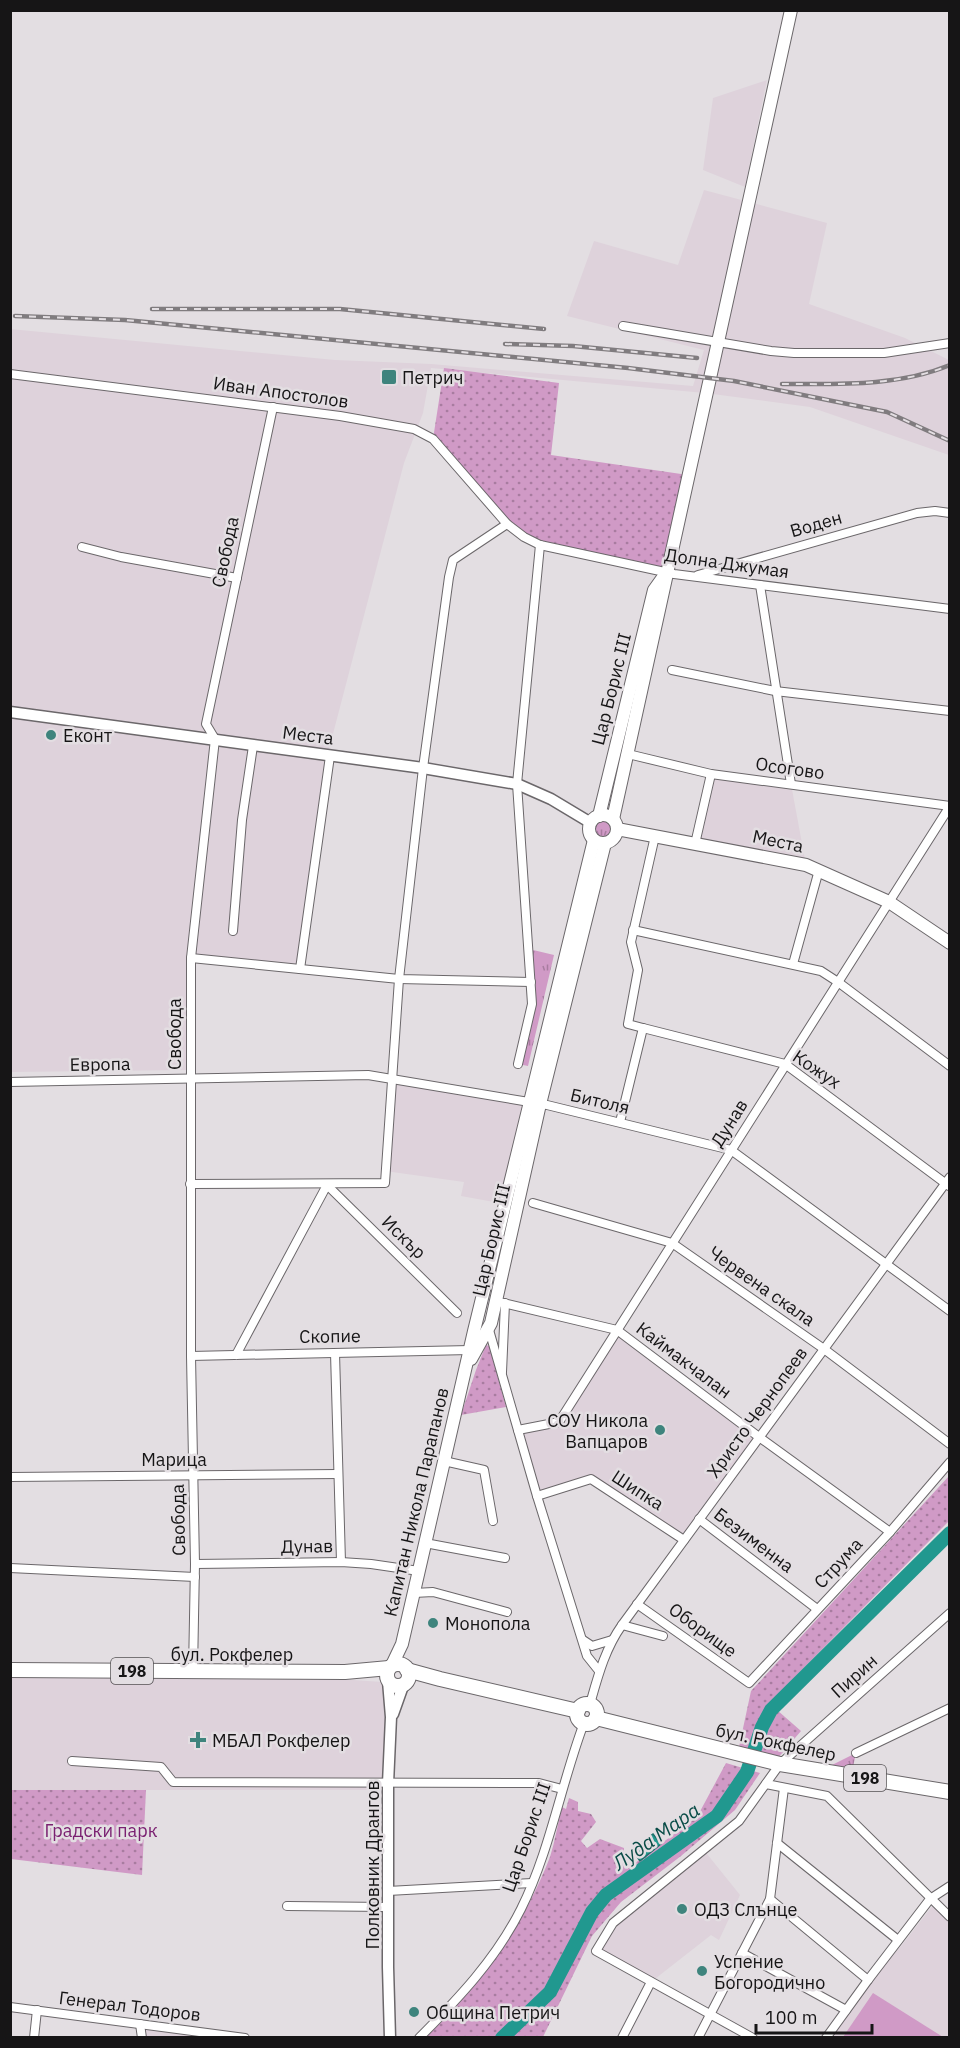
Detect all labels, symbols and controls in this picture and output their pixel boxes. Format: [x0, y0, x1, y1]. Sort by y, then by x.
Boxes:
place label: Петрич [402, 366, 463, 389]
marker: Петрич [380, 368, 398, 386]
street label: Иван Апостолов [212, 371, 350, 413]
street label: Воден [787, 506, 845, 542]
street label: Свобода [206, 514, 244, 590]
street label: Долна Джумая [663, 543, 791, 583]
street label: Цар Борис III [586, 631, 636, 747]
street label: Места [281, 720, 335, 750]
place label: Еконт [63, 724, 113, 747]
marker: Еконт [44, 728, 58, 742]
street label: Осогово [754, 752, 826, 784]
street label: Места [750, 824, 806, 858]
street label: Свобода [163, 998, 186, 1070]
street label: Кожух [789, 1045, 845, 1093]
street label: Европа [69, 1052, 131, 1076]
street label: Битоля [568, 1083, 632, 1119]
street label: Дунав [705, 1095, 753, 1151]
street label: Цар Борис III [467, 1181, 515, 1299]
street label: Искър [377, 1210, 431, 1264]
street label: Червена скала [704, 1241, 820, 1331]
street label: Каймакчалан [632, 1317, 736, 1403]
street label: Скопие [299, 1324, 361, 1348]
street label: Христо Чернопеев [702, 1342, 812, 1482]
street label: Капитан Никола Парапанов [378, 1385, 454, 1619]
place label: СОУ Никола Вапцаров [547, 1409, 648, 1453]
marker: СОУ Никола Вапцаров [653, 1423, 667, 1437]
street label: Марица [141, 1448, 207, 1471]
street label: Шипка [608, 1465, 669, 1515]
street label: Свобода [166, 1483, 190, 1556]
street label: Безименна [709, 1502, 799, 1578]
street label: Струма [809, 1533, 868, 1593]
street label: Дунав [281, 1534, 333, 1558]
street label: Оборище [664, 1598, 742, 1663]
place label: Монопола [445, 1612, 531, 1635]
marker: Монопола [426, 1616, 440, 1630]
street label: бул. Рокфелер [171, 1643, 293, 1666]
street label: Пирин [826, 1649, 882, 1703]
road number: 198 [111, 1658, 153, 1684]
street label: бул. Рокфелер [714, 1718, 838, 1766]
place label: МБАЛ Рокфелер [212, 1729, 350, 1752]
marker: МБАЛ Рокфелер [189, 1731, 207, 1749]
road number: 198 [844, 1765, 886, 1791]
street label: Цар Борис III [496, 1779, 556, 1895]
street label: Полковник Дрангов [361, 1780, 384, 1950]
water label: Луда Мара [606, 1796, 705, 1877]
park label: Градски парк [44, 1819, 158, 1842]
place label: ОДЗ Слънце [694, 1898, 798, 1921]
marker: ОДЗ Слънце [675, 1902, 689, 1916]
place label: Успение Богородично [714, 1950, 825, 1994]
marker: Успение Богородично [695, 1964, 709, 1978]
street label: Генерал Тодоров [58, 1986, 202, 2026]
scale bar [756, 1997, 872, 2035]
place label: Община Петрич [426, 2001, 560, 2024]
marker: Община Петрич [407, 2005, 421, 2019]
text: 100 m [765, 2006, 817, 2029]

